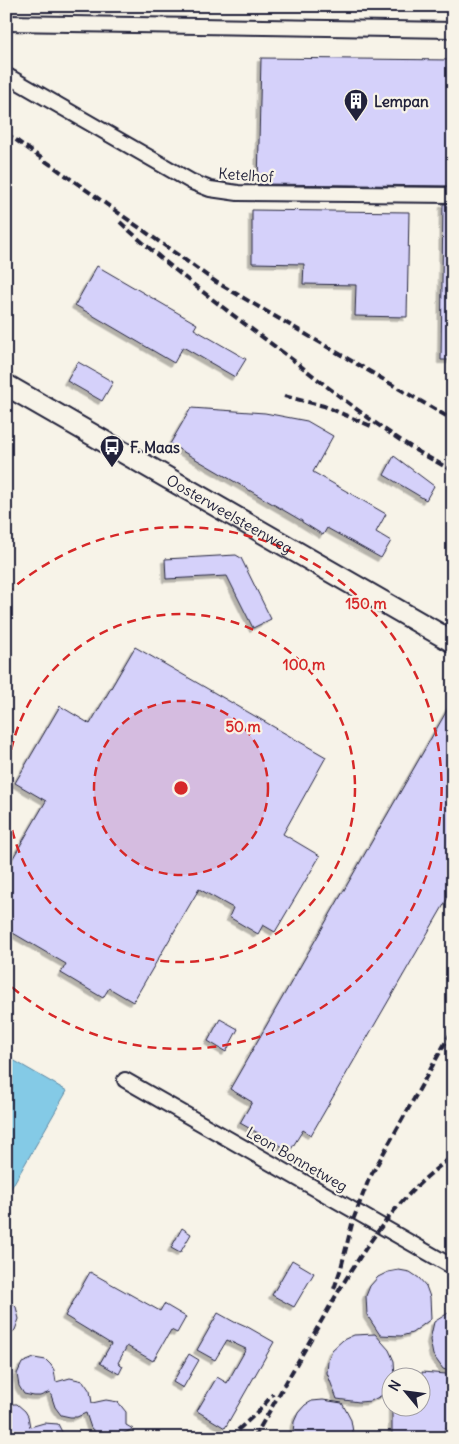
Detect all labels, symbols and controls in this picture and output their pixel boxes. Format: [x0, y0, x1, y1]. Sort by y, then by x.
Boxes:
building icon: Lempan [343, 88, 369, 122]
place label: Lempan [374, 92, 429, 112]
street label: Ketelhof [218, 164, 275, 186]
bus stop icon: F. Maas [99, 434, 125, 468]
place label: F. Maas [130, 438, 180, 457]
street label: Oosterweelsteenweg [163, 470, 296, 557]
text: 150 m [345, 594, 387, 613]
text: 100 m [283, 655, 325, 674]
text: 50 m [225, 717, 261, 736]
centre of rings [172, 779, 190, 797]
street label: Leon Bonnetweg [243, 1122, 351, 1196]
north arrow [382, 1366, 432, 1416]
text: N [384, 1377, 405, 1394]

